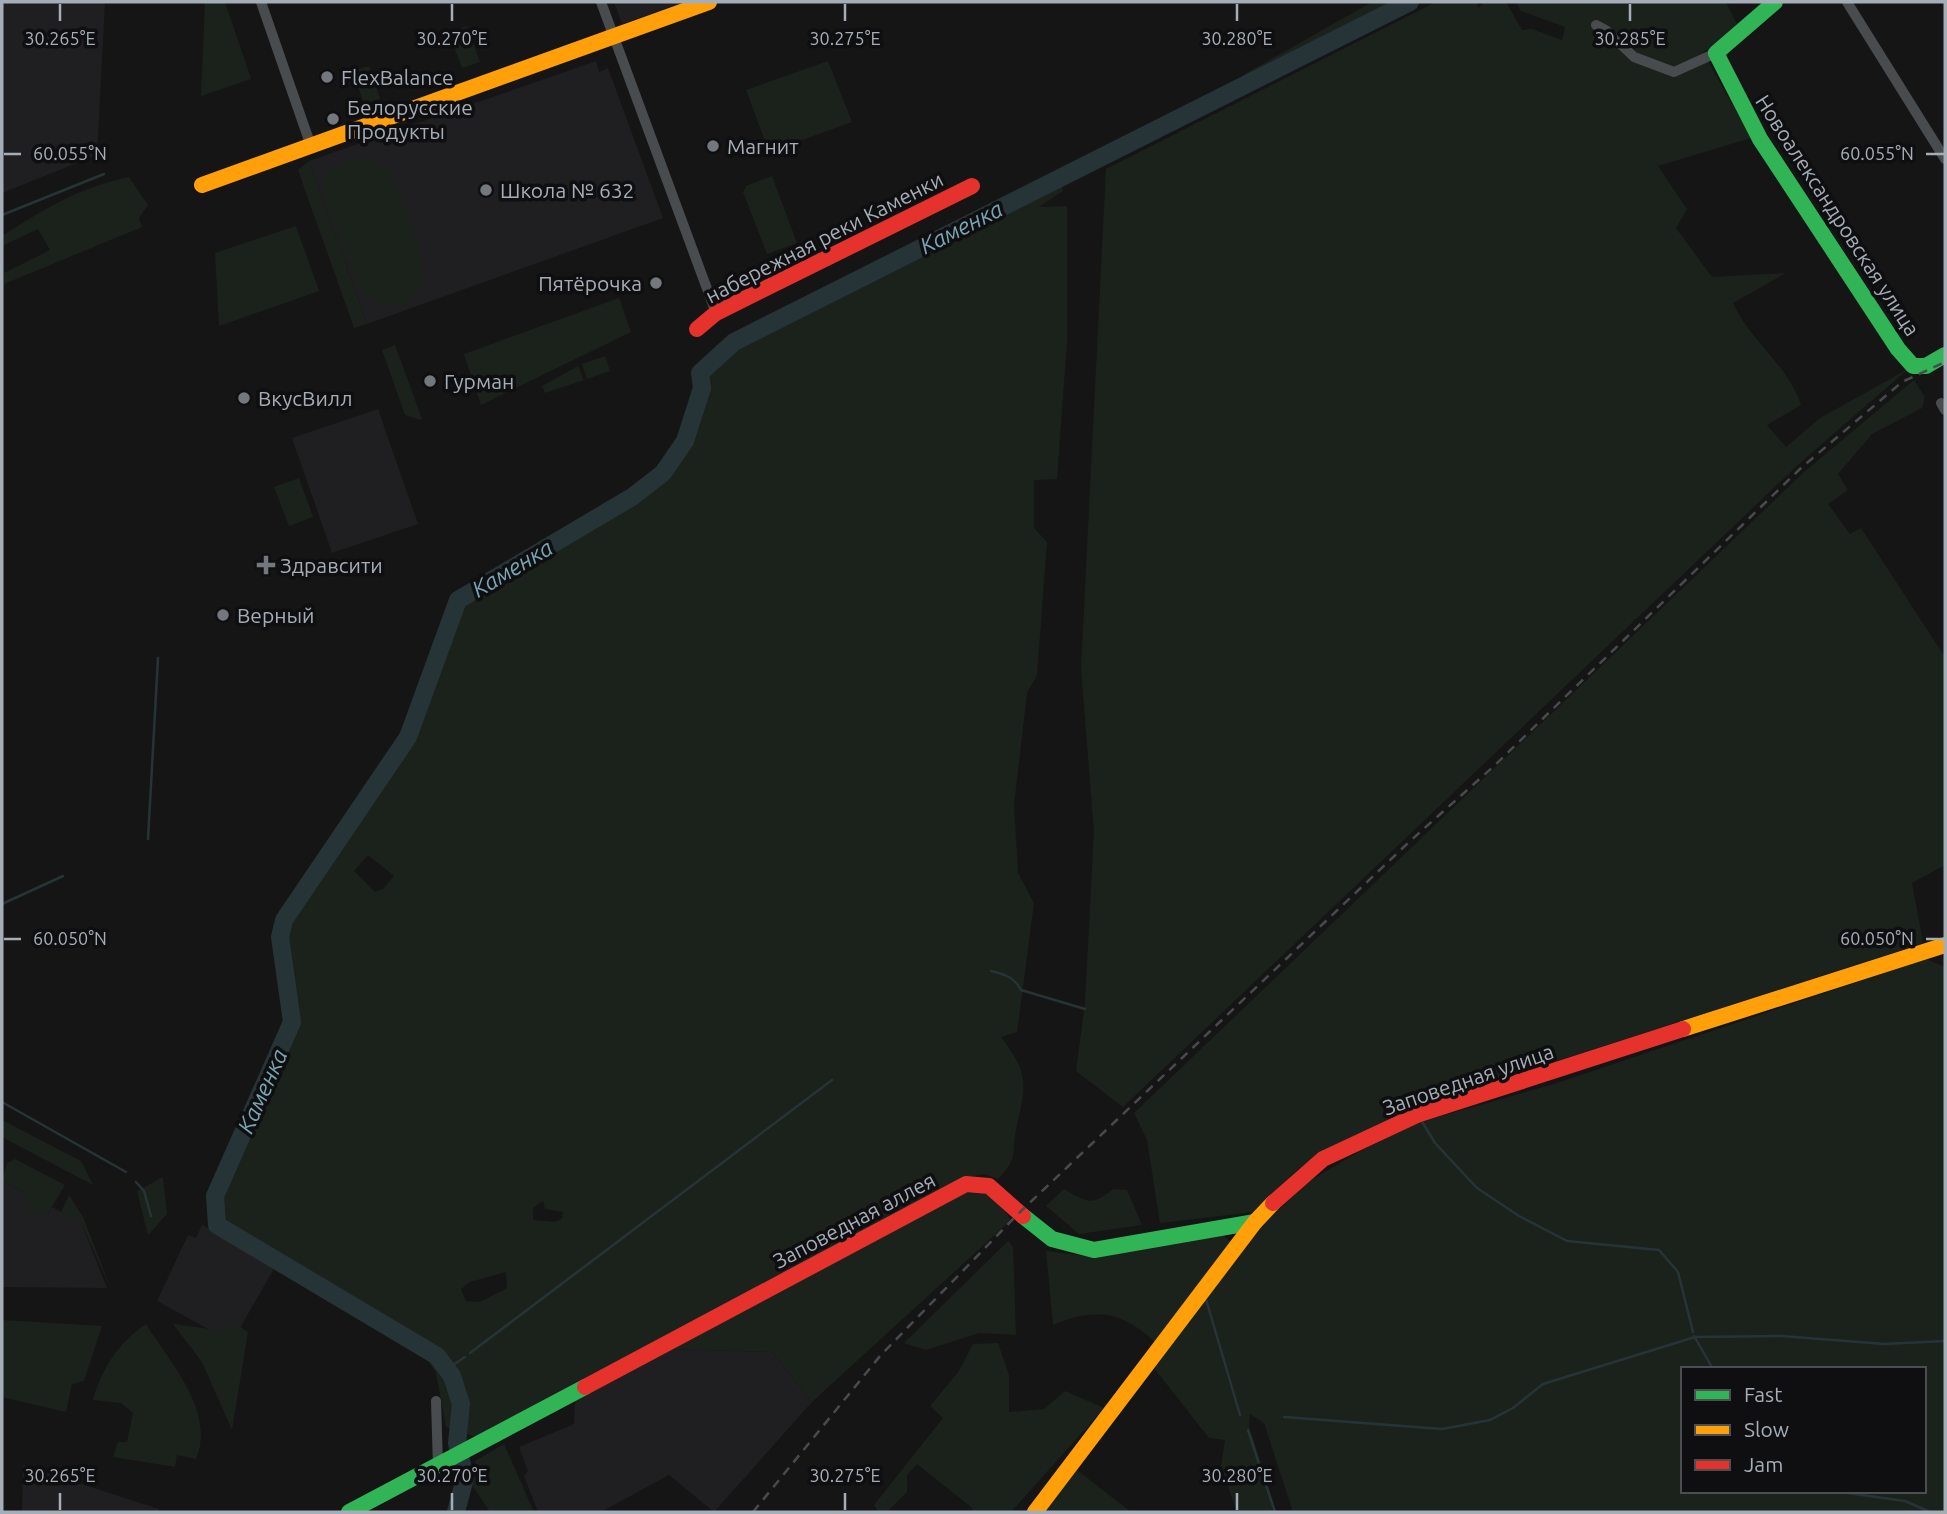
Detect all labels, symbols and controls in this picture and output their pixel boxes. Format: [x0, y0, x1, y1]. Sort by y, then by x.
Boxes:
text: 30.265°E [24, 28, 96, 48]
text: 30.270°E [416, 28, 488, 48]
text: 30.275°E [809, 28, 881, 48]
text: 30.280°E [1201, 28, 1273, 48]
text: 30.285°E [1594, 28, 1666, 48]
place label: FlexBalance [341, 65, 454, 89]
marker: FlexBalance [319, 69, 335, 85]
street label: Новоалександровская улица [1751, 90, 1925, 340]
place label: Белорусские Продукты [347, 95, 473, 143]
marker: Белорусские Продукты [325, 111, 341, 127]
place label: Магнит [727, 134, 799, 158]
marker: Магнит [705, 138, 721, 154]
text: 60.055°N [33, 143, 107, 163]
text: 60.055°N [1840, 143, 1914, 163]
street label: набережная реки Каменки [701, 167, 947, 307]
place label: Школа № 632 [500, 178, 634, 202]
marker: Школа № 632 [478, 182, 494, 198]
water label: Каменка [916, 196, 1006, 258]
place label: Пятёрочка [538, 271, 642, 295]
marker: Пятёрочка [648, 275, 664, 291]
place label: Гурман [444, 369, 514, 393]
marker: Гурман [422, 373, 438, 389]
place label: ВкусВилл [258, 386, 352, 410]
marker: ВкусВилл [236, 390, 252, 406]
water label: Каменка [467, 534, 557, 602]
place label: Здравсити [280, 553, 383, 577]
marker: Здравсити [258, 557, 274, 573]
place label: Верный [237, 603, 315, 627]
marker: Верный [215, 607, 231, 623]
text: 60.050°N [33, 928, 107, 948]
text: 60.050°N [1840, 928, 1914, 948]
street label: Заповедная улица [1379, 1039, 1557, 1119]
water label: Каменка [232, 1045, 292, 1137]
street label: Заповедная аллея [769, 1167, 939, 1273]
legend [1681, 1367, 1926, 1493]
text: Fast [1744, 1382, 1782, 1406]
text: Slow [1744, 1417, 1789, 1441]
text: Jam [1744, 1452, 1783, 1476]
text: 30.265°E [24, 1465, 96, 1485]
text: 30.270°E [416, 1465, 488, 1485]
text: 30.275°E [809, 1465, 881, 1485]
text: 30.280°E [1201, 1465, 1273, 1485]

